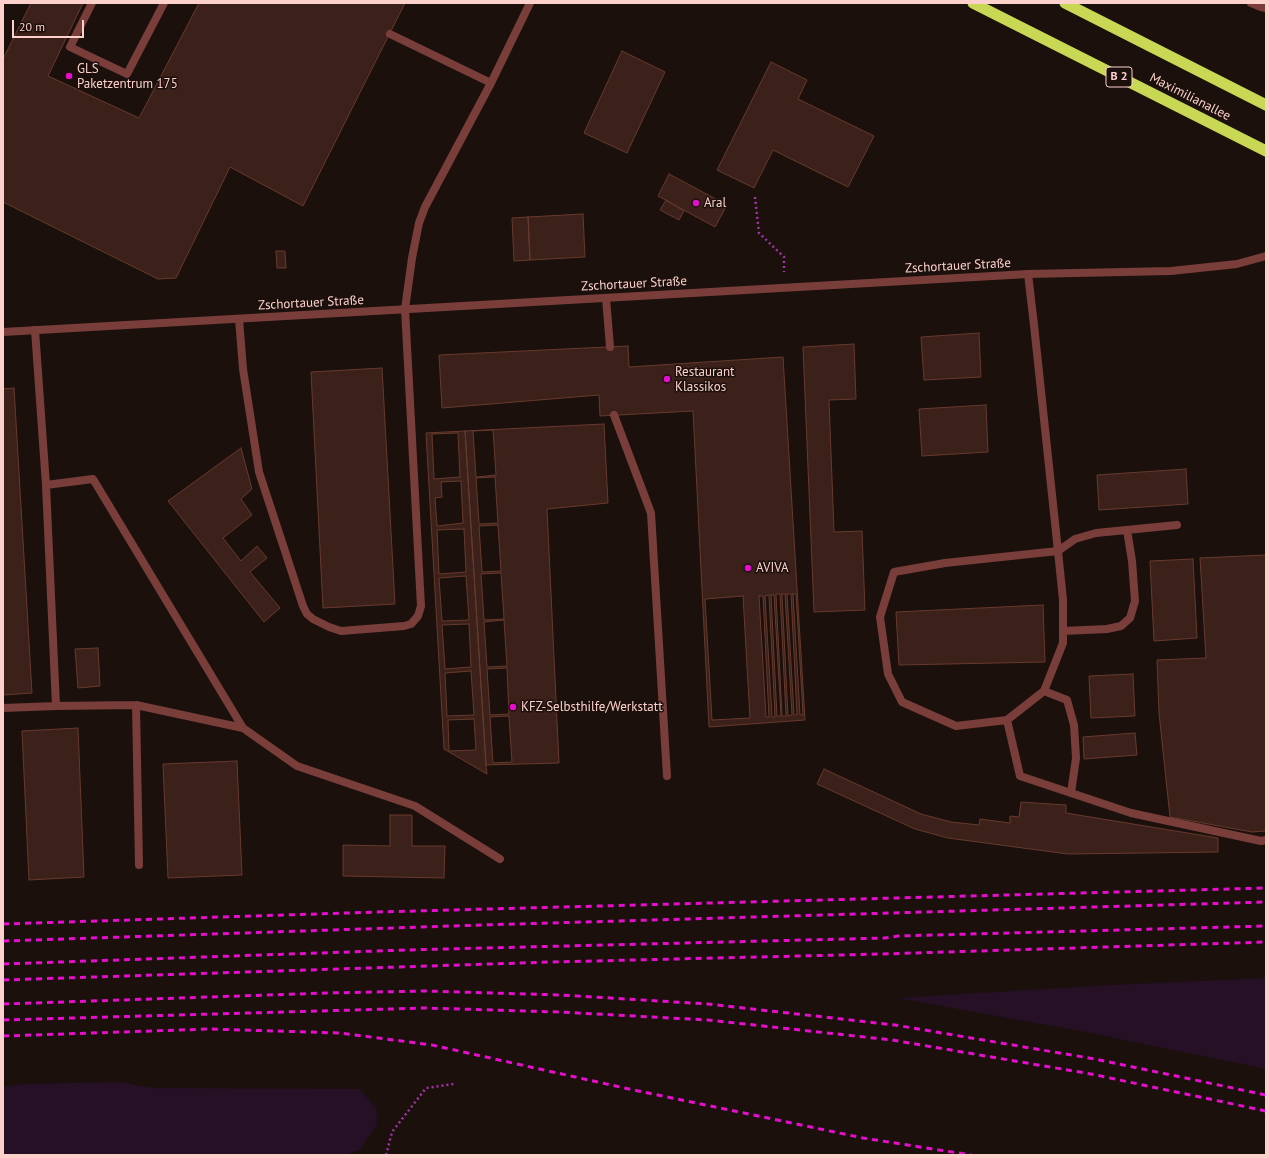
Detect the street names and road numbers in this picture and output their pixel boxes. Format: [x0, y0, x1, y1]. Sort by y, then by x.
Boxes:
road number: B 2 [1106, 67, 1132, 87]
street label: Maximilianallee [1147, 70, 1233, 124]
street label: Zschortauer Straße [905, 255, 1011, 277]
street label: Zschortauer Straße [581, 273, 687, 295]
street label: Zschortauer Straße [258, 292, 364, 314]

